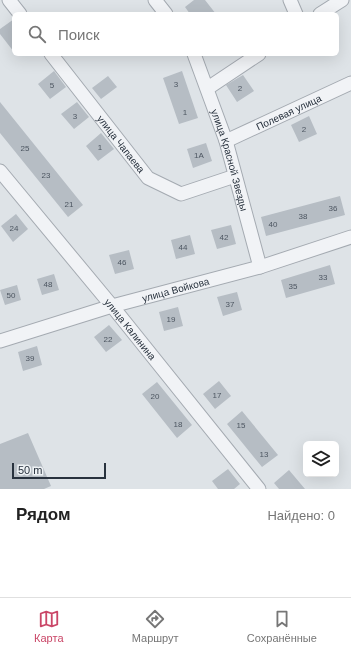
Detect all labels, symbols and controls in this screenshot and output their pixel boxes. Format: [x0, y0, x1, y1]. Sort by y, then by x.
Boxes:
search box [12, 12, 339, 56]
icon: search [26, 23, 48, 45]
text: Поиск [58, 26, 100, 43]
house number: 3 [174, 80, 179, 89]
house number: 5 [50, 81, 55, 90]
house number: 2 [238, 84, 243, 93]
street label: Полевая улица [255, 92, 323, 132]
house number: 1 [183, 108, 188, 117]
street label: улица Красной Звезды [209, 108, 250, 212]
house number: 3 [73, 112, 78, 121]
street label: улица Чапаева [95, 113, 147, 175]
house number: 2 [302, 125, 307, 134]
house number: 1 [98, 143, 103, 152]
house number: 25 [21, 144, 30, 153]
house number: 1А [194, 151, 205, 160]
house number: 23 [42, 171, 51, 180]
house number: 21 [65, 200, 74, 209]
house number: 36 [329, 204, 338, 213]
house number: 38 [299, 212, 308, 221]
house number: 40 [269, 220, 278, 229]
house number: 24 [10, 224, 19, 233]
house number: 42 [220, 233, 229, 242]
house number: 44 [179, 243, 188, 252]
house number: 46 [118, 258, 127, 267]
house number: 33 [319, 273, 328, 282]
street label: улица Войкова [141, 276, 211, 304]
house number: 48 [44, 280, 53, 289]
house number: 35 [289, 282, 298, 291]
house number: 50 [7, 291, 16, 300]
street label: улица Калинина [102, 297, 158, 363]
house number: 37 [226, 300, 235, 309]
house number: 19 [167, 315, 176, 324]
house number: 22 [104, 335, 113, 344]
house number: 39 [26, 354, 35, 363]
house number: 17 [213, 391, 222, 400]
house number: 20 [151, 392, 160, 401]
house number: 18 [174, 420, 183, 429]
house number: 15 [237, 421, 246, 430]
map controls [303, 441, 339, 477]
button: layers [303, 441, 339, 477]
house number: 13 [260, 450, 269, 459]
scale bar [12, 461, 106, 480]
text: 50 m [18, 464, 42, 476]
text: Рядом [16, 505, 71, 524]
text: Найдено: 0 [267, 508, 335, 523]
tab: Карта [34, 608, 64, 644]
tab: Маршрут [132, 608, 179, 644]
tab: Сохранённые [247, 608, 317, 644]

